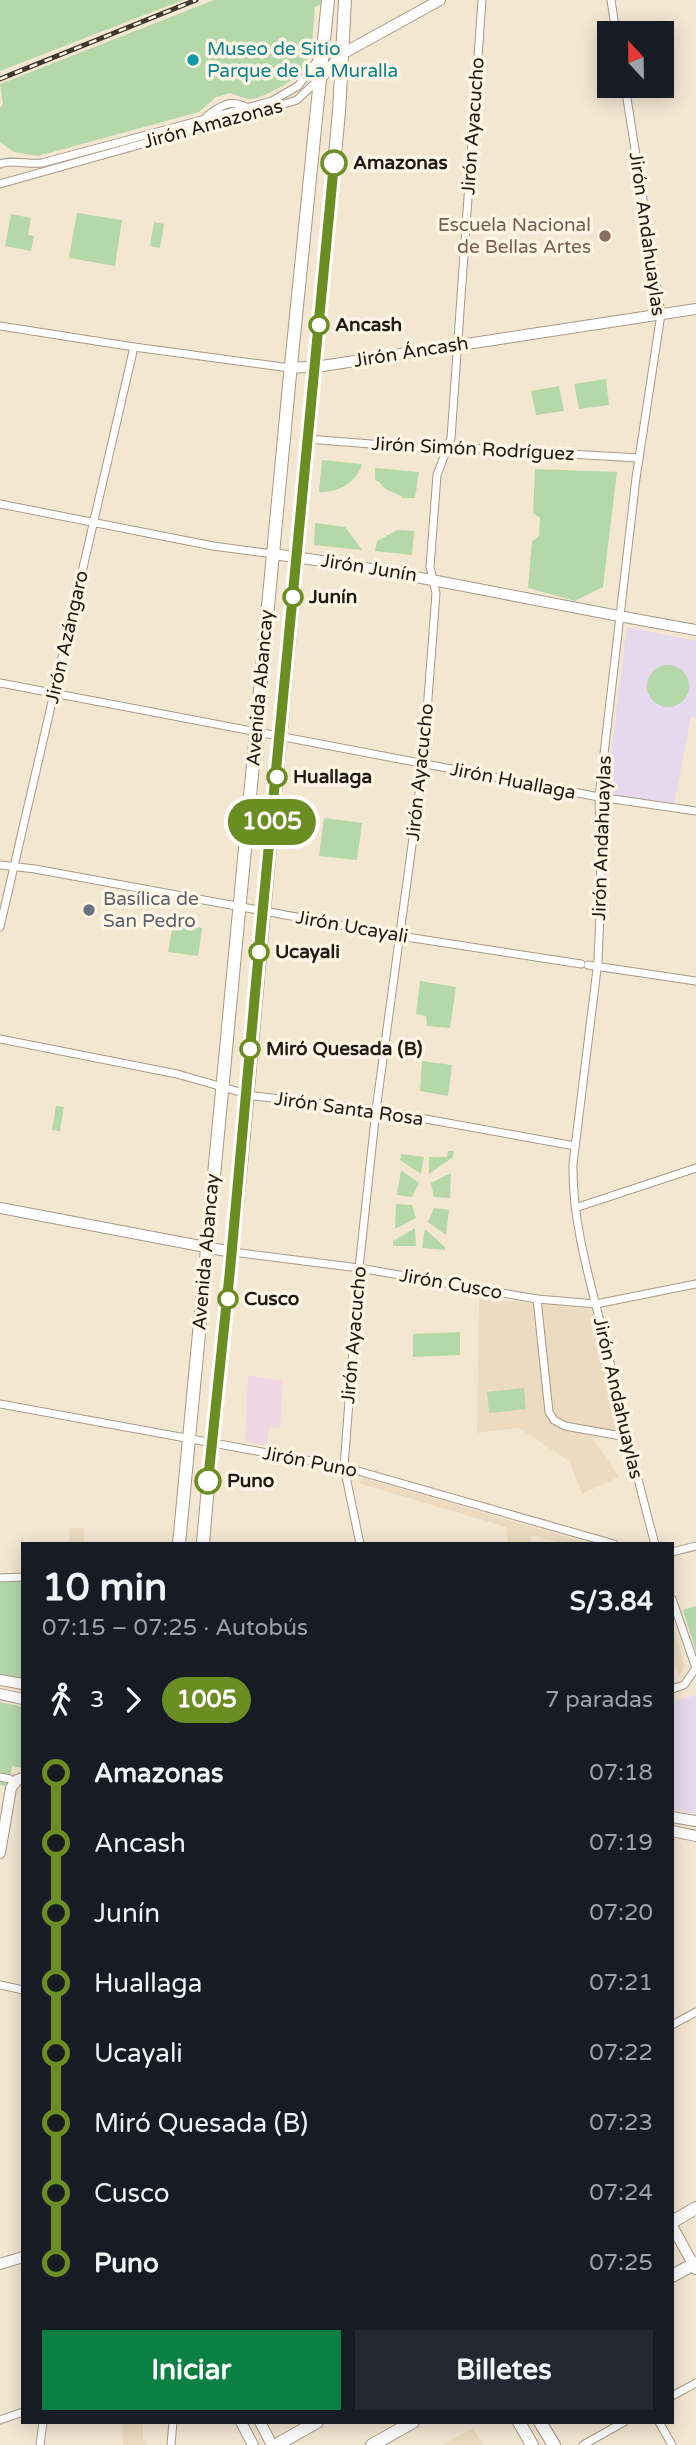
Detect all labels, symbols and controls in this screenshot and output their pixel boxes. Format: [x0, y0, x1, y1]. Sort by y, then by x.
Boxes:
north arrow [597, 21, 674, 98]
map controls [597, 21, 674, 98]
place label: Museo de Sitio Parque de La Muralla [207, 38, 398, 82]
marker: Museo de Sitio Parque de La Muralla [185, 52, 201, 68]
street label: Jirón Ayacucho [457, 56, 489, 196]
street label: Jirón Amazonas [141, 95, 285, 153]
marker: Amazonas [321, 150, 347, 176]
street label: Jirón Andahuaylas [625, 151, 669, 317]
place label: Amazonas [353, 152, 448, 174]
place label: Escuela Nacional de Bellas Artes [438, 214, 591, 258]
marker: Escuela Nacional de Bellas Artes [597, 228, 613, 244]
place label: Ancash [335, 314, 402, 336]
marker: Ancash [309, 315, 329, 335]
street label: Jirón Áncash [352, 331, 470, 372]
street label: Jirón Simón Rodríguez [371, 433, 575, 465]
street label: Jirón Junín [319, 550, 419, 586]
street label: Jirón Azángaro [41, 568, 93, 706]
place label: Junín [308, 586, 357, 608]
marker: Junín [283, 587, 303, 607]
street label: Avenida Abancay [242, 609, 278, 767]
street label: Jirón Ayacucho [402, 702, 438, 842]
street label: Jirón Andahuaylas [588, 755, 616, 921]
street label: Jirón Huallaga [448, 758, 578, 804]
place label: Huallaga [293, 766, 372, 789]
marker: Huallaga [267, 767, 287, 787]
line badge: 1005 [223, 799, 321, 845]
text: 1005 [242, 807, 302, 836]
place label: Basílica de San Pedro [103, 888, 199, 932]
marker: Basílica de San Pedro [81, 902, 97, 918]
street label: Jirón Ucayali [294, 906, 410, 948]
place label: Ucayali [275, 941, 340, 964]
marker: Ucayali [249, 942, 269, 962]
place label: Miró Quesada (B) [266, 1038, 422, 1060]
marker: Miró Quesada (B) [240, 1039, 260, 1059]
street label: Jirón Santa Rosa [273, 1088, 425, 1130]
street label: Avenida Abancay [188, 1173, 224, 1331]
street label: Jirón Cusco [398, 1264, 504, 1304]
street label: Jirón Ayacucho [337, 1265, 371, 1405]
place label: Cusco [244, 1288, 299, 1310]
marker: Cusco [218, 1289, 238, 1309]
street label: Jirón Andahuaylas [589, 1315, 647, 1481]
street label: Jirón Puno [261, 1442, 359, 1482]
marker: Puno [195, 1468, 221, 1494]
place label: Puno [227, 1470, 274, 1492]
text: 10 min [42, 1565, 167, 1611]
text: S/3.84 [570, 1586, 653, 1617]
text: 07:15 – 07:25 · Autobús [42, 1614, 308, 1642]
icon: walk [42, 1681, 80, 1719]
icon: forward [114, 1681, 152, 1719]
text: 1005 [176, 1685, 237, 1714]
text: 3 [90, 1686, 104, 1714]
text: 7 paradas [545, 1686, 653, 1714]
text: Amazonas [94, 1758, 223, 1789]
text: 07:18 [589, 1759, 653, 1787]
text: Ancash [94, 1828, 186, 1859]
text: 07:19 [589, 1829, 653, 1857]
text: Junín [94, 1898, 160, 1929]
text: 07:20 [589, 1899, 653, 1927]
text: Huallaga [94, 1968, 202, 1999]
text: 07:21 [589, 1969, 653, 1997]
text: Ucayali [94, 2038, 183, 2069]
text: 07:22 [589, 2039, 653, 2067]
text: Miró Quesada (B) [94, 2108, 308, 2139]
text: 07:23 [589, 2109, 653, 2137]
text: Cusco [94, 2178, 170, 2209]
text: 07:24 [589, 2179, 653, 2207]
text: Puno [94, 2248, 159, 2279]
text: 07:25 [589, 2249, 653, 2277]
button: Iniciar [42, 2330, 341, 2410]
button: Billetes [355, 2330, 653, 2410]

